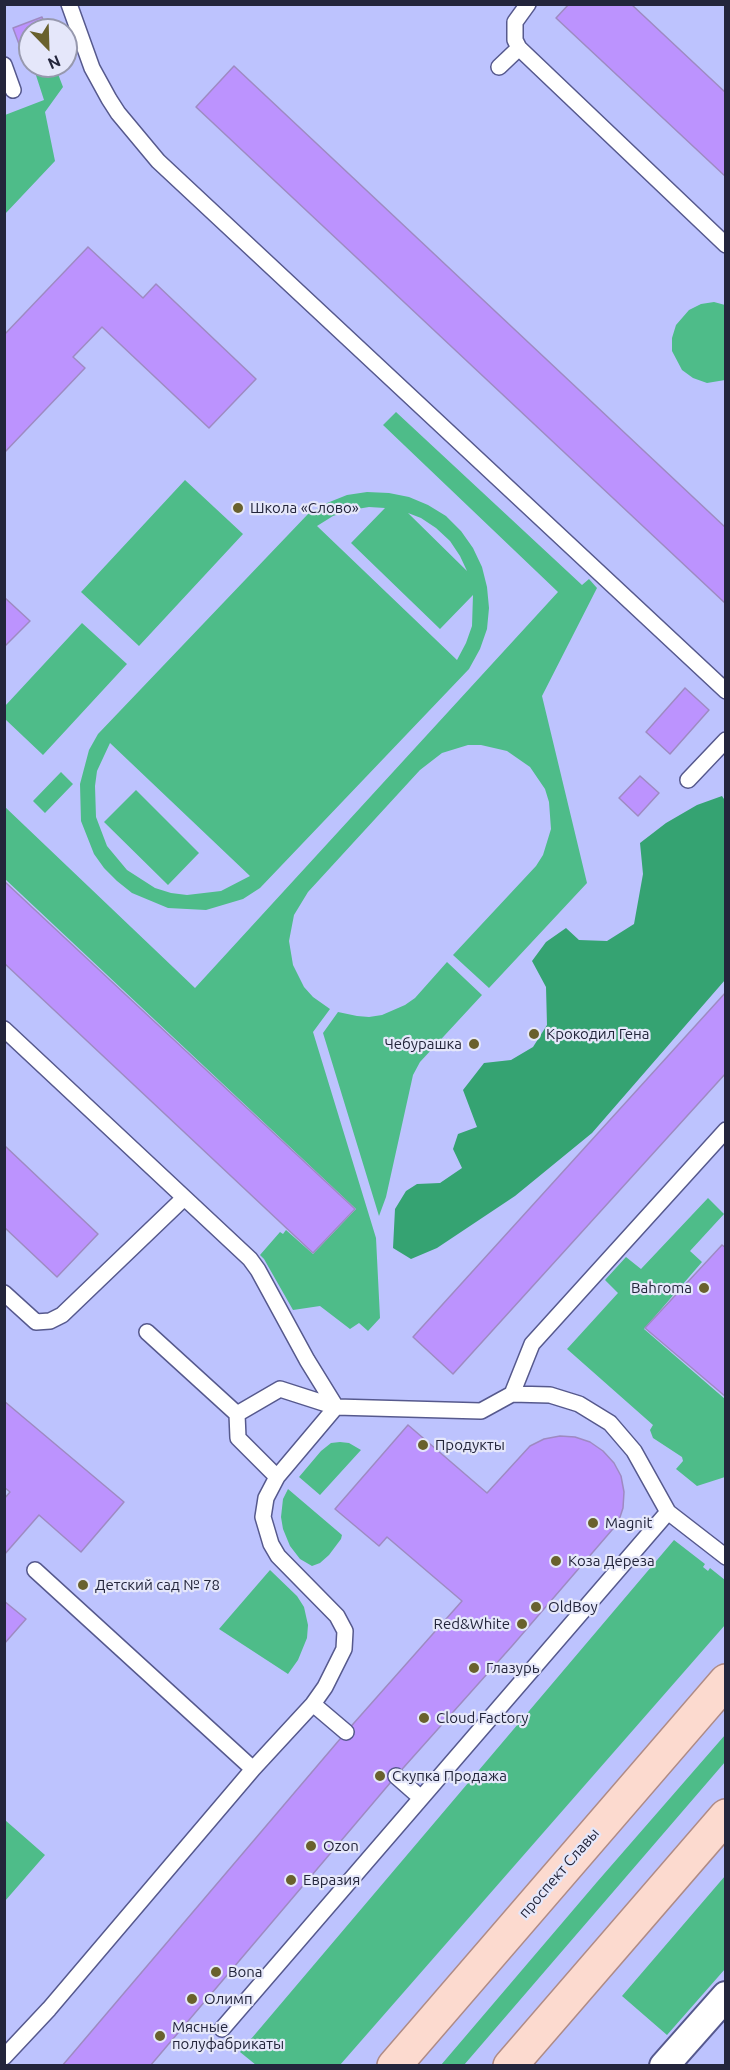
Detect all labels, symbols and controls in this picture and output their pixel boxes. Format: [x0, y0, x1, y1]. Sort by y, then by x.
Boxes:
north arrow [18, 18, 78, 78]
text: N [45, 52, 63, 73]
place label: Школа «Слово» [250, 499, 359, 517]
marker: Школа «Слово» [231, 501, 245, 515]
place label: Крокодил Гена [546, 1025, 649, 1043]
marker: Крокодил Гена [527, 1027, 541, 1041]
place label: Чебурашка [384, 1035, 462, 1053]
marker: Чебурашка [467, 1037, 481, 1051]
place label: Bahroma [631, 1279, 692, 1297]
marker: Bahroma [697, 1281, 711, 1295]
place label: Продукты [435, 1436, 505, 1454]
marker: Продукты [416, 1438, 430, 1452]
place label: Magnit [605, 1514, 652, 1532]
marker: Magnit [586, 1516, 600, 1530]
place label: Коза Дереза [568, 1552, 655, 1570]
marker: Коза Дереза [549, 1554, 563, 1568]
place label: Детский сад № 78 [95, 1576, 220, 1594]
marker: Детский сад № 78 [76, 1578, 90, 1592]
place label: OldBoy [548, 1598, 598, 1616]
marker: OldBoy [529, 1600, 543, 1614]
place label: Red&White [434, 1615, 510, 1633]
marker: Red&White [515, 1617, 529, 1631]
place label: Глазурь [486, 1659, 539, 1677]
marker: Глазурь [467, 1661, 481, 1675]
place label: Cloud Factory [436, 1709, 529, 1727]
marker: Cloud Factory [417, 1711, 431, 1725]
place label: Скупка Продажа [392, 1767, 507, 1785]
marker: Скупка Продажа [373, 1769, 387, 1783]
street label: проспект Славы [515, 1824, 603, 1922]
place label: Ozon [323, 1837, 359, 1855]
marker: Ozon [304, 1839, 318, 1853]
place label: Евразия [303, 1871, 360, 1889]
marker: Евразия [284, 1873, 298, 1887]
place label: Bona [228, 1963, 263, 1981]
marker: Bona [209, 1965, 223, 1979]
place label: Олимп [204, 1990, 253, 2008]
marker: Олимп [185, 1992, 199, 2006]
place label: Мясные полуфабрикаты [172, 2018, 284, 2053]
marker: Мясные полуфабрикаты [153, 2029, 167, 2043]

